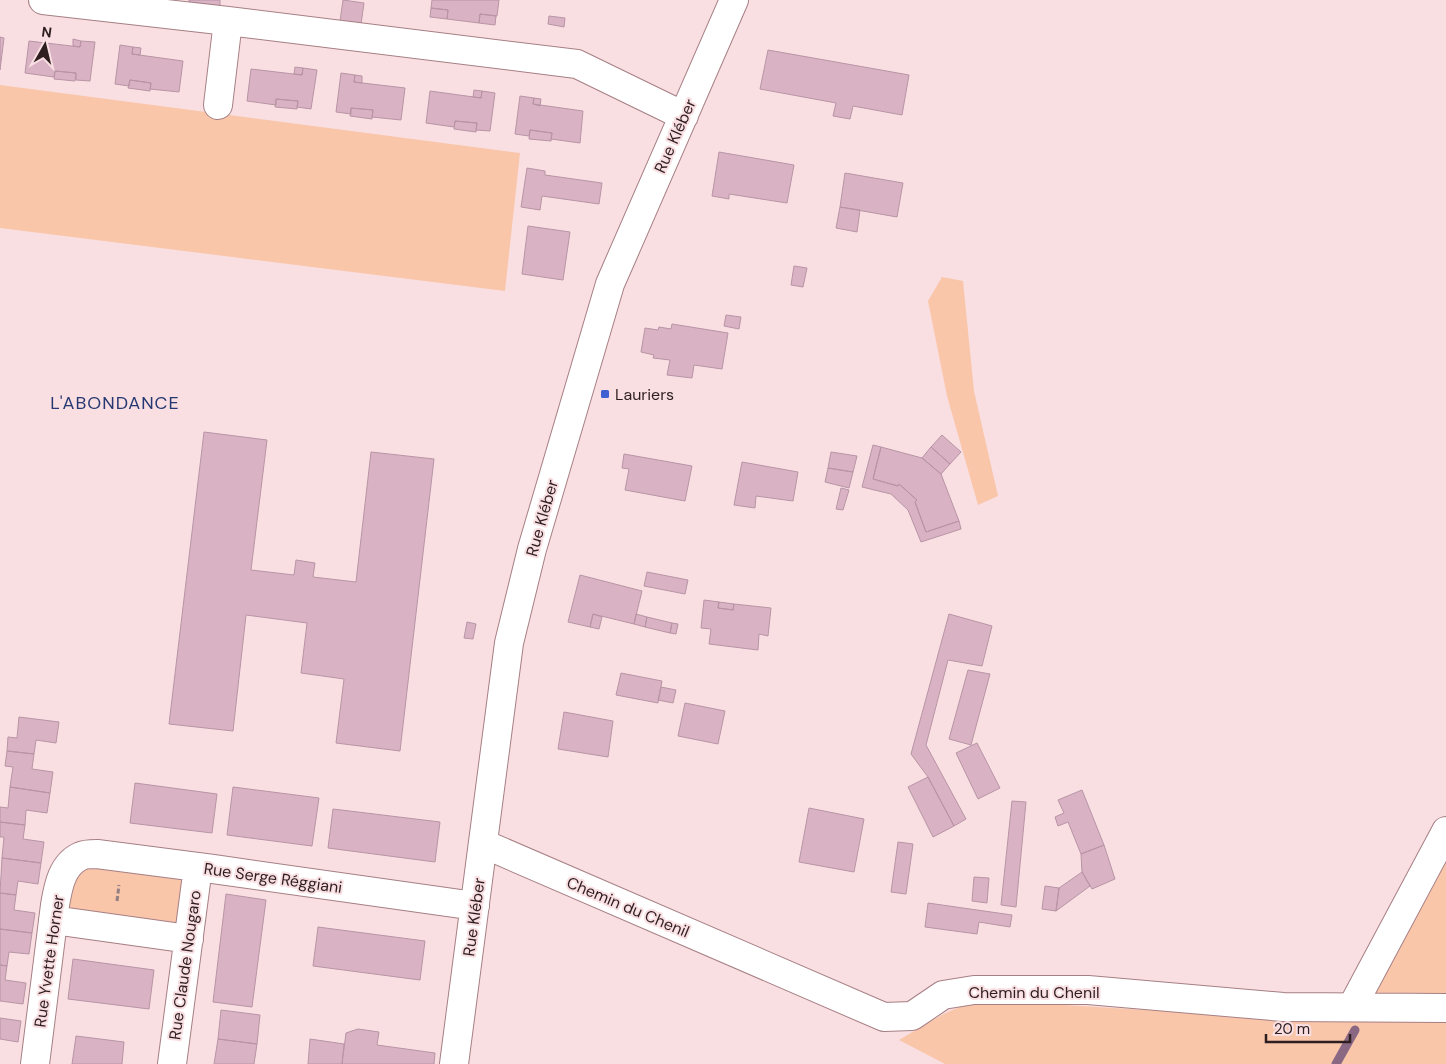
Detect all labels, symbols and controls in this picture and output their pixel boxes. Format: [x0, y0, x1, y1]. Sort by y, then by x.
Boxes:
north arrow [20, 20, 70, 70]
text: N [40, 23, 53, 42]
street label: Rue Kléber [649, 96, 701, 176]
place label: Lauriers [615, 384, 674, 405]
marker: Lauriers [599, 388, 611, 400]
district label: L'ABONDANCE [50, 391, 180, 415]
street label: Rue Kléber [521, 477, 563, 559]
street label: Rue Serge Réggiani [202, 858, 344, 898]
street label: Chemin du Chenil [564, 872, 692, 942]
street label: Rue Kléber [458, 876, 490, 958]
street label: Rue Claude Nougaro [164, 889, 206, 1041]
street label: Rue Yvette Horner [29, 893, 69, 1029]
street label: Chemin du Chenil [968, 982, 1100, 1003]
scale bar [1266, 1012, 1350, 1044]
text: 20 m [1274, 1019, 1310, 1039]

